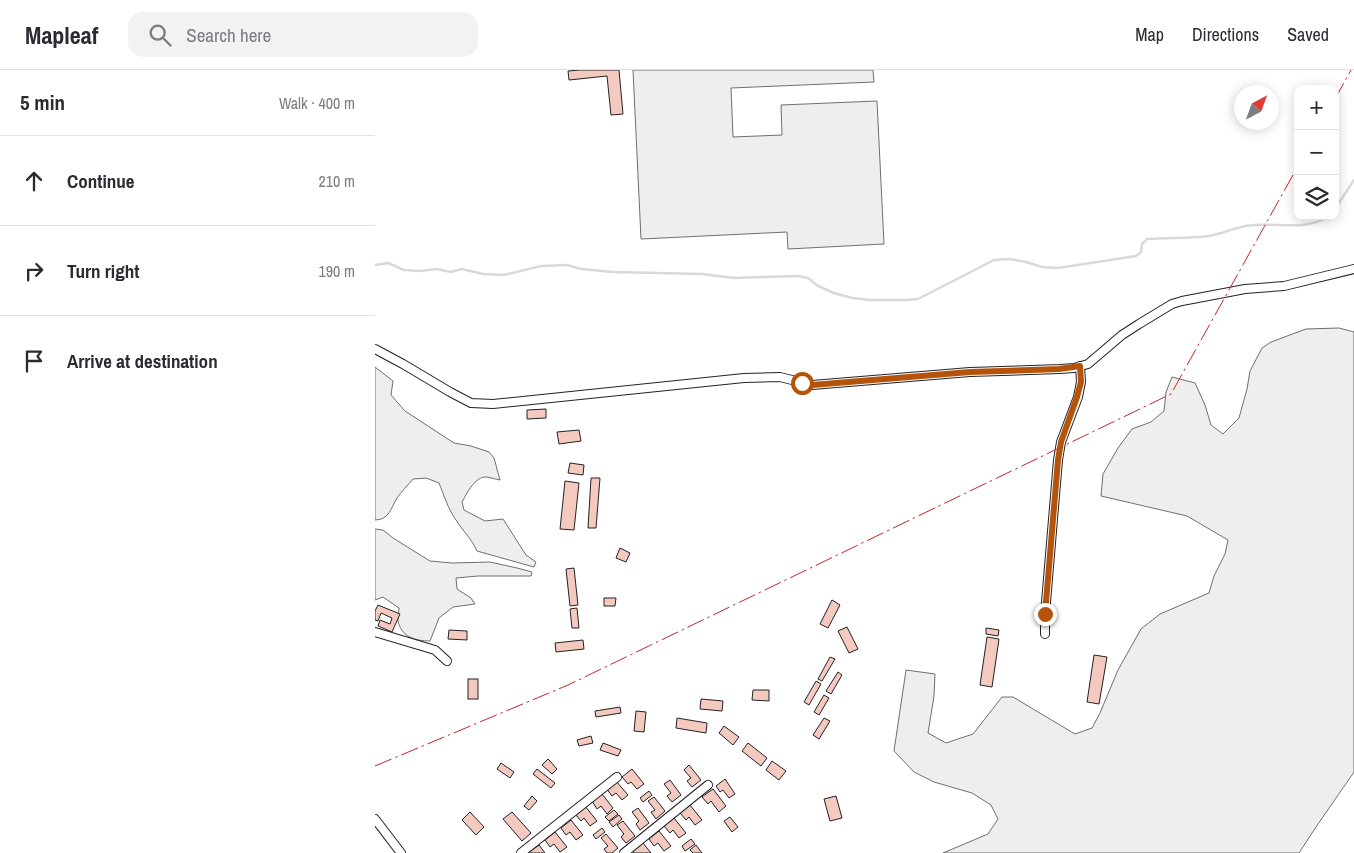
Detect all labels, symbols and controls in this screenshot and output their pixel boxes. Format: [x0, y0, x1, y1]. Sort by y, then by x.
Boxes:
search box [128, 12, 478, 57]
text: Mapleaf [25, 19, 98, 51]
icon: search [146, 21, 174, 49]
text: Search here [186, 22, 271, 48]
text: Map [1135, 22, 1164, 47]
text: Directions [1192, 22, 1259, 47]
text: Saved [1287, 22, 1329, 47]
north arrow [1234, 85, 1279, 130]
map controls [1294, 85, 1339, 220]
button: + [1294, 85, 1339, 130]
text: 5 min [20, 88, 65, 117]
text: Walk · 400 m [279, 92, 355, 114]
button: − [1294, 130, 1339, 175]
icon: ahead [20, 167, 48, 195]
text: Continue [67, 168, 135, 194]
text: 210 m [319, 170, 355, 192]
button: layers [1294, 175, 1339, 220]
icon: right [20, 257, 48, 285]
text: Turn right [67, 258, 139, 284]
text: 190 m [319, 260, 355, 282]
icon: arrive [20, 347, 48, 375]
text: Arrive at destination [67, 348, 218, 374]
route start [791, 372, 814, 395]
route end [1034, 603, 1057, 626]

